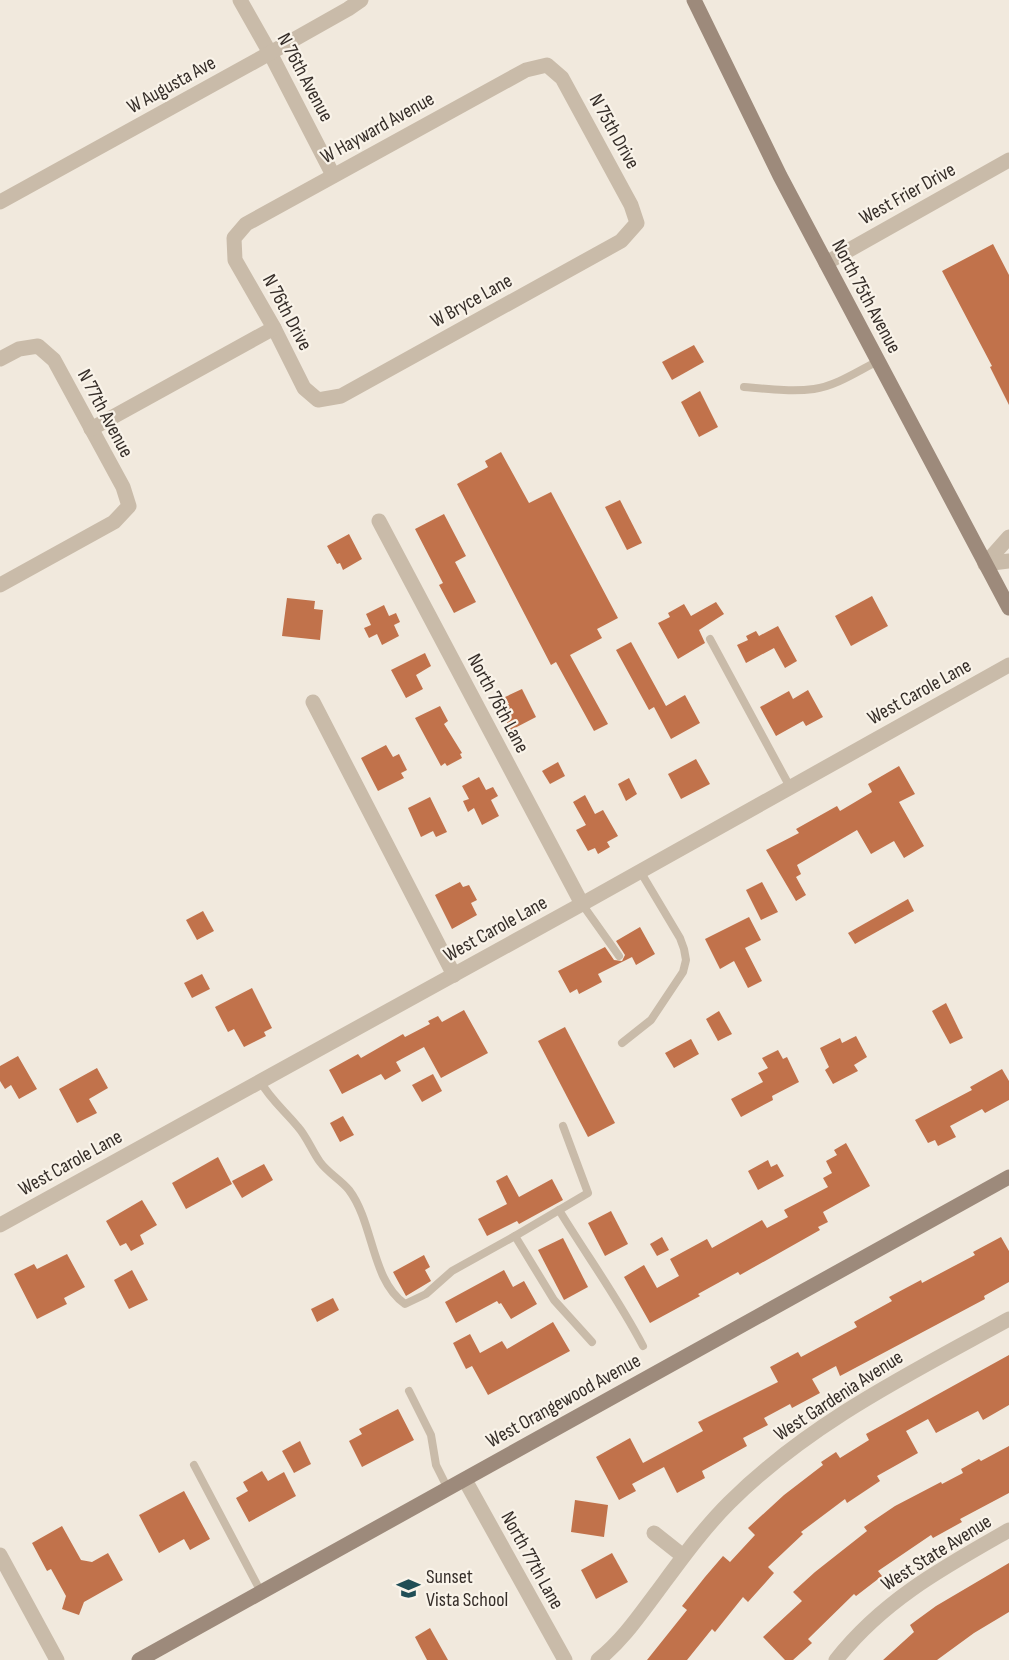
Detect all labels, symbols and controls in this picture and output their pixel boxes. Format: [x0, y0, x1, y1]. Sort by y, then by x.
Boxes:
street label: N 76th Avenue [272, 29, 338, 126]
street label: W Augusta Ave [123, 51, 220, 119]
street label: W Hayward Avenue [316, 87, 438, 169]
street label: N 75th Drive [584, 90, 645, 173]
street label: West Frier Drive [855, 158, 960, 230]
street label: North 75th Avenue [826, 236, 906, 357]
street label: W Bryce Lane [427, 269, 516, 333]
street label: N 76th Drive [257, 270, 317, 355]
street label: N 77th Avenue [72, 365, 138, 462]
street label: North 76th Lane [462, 650, 534, 757]
street label: West Carole Lane [864, 654, 975, 730]
street label: West Carole Lane [440, 891, 551, 967]
street label: West Carole Lane [15, 1125, 126, 1201]
street label: West Gardenia Avenue [770, 1345, 907, 1446]
street label: West Orangewood Avenue [482, 1348, 645, 1453]
street label: North 77th Lane [495, 1507, 569, 1614]
street label: West State Avenue [877, 1509, 996, 1596]
place label: Sunset Vista School [426, 1565, 508, 1612]
school or university icon: Sunset Vista School [395, 1575, 421, 1601]

